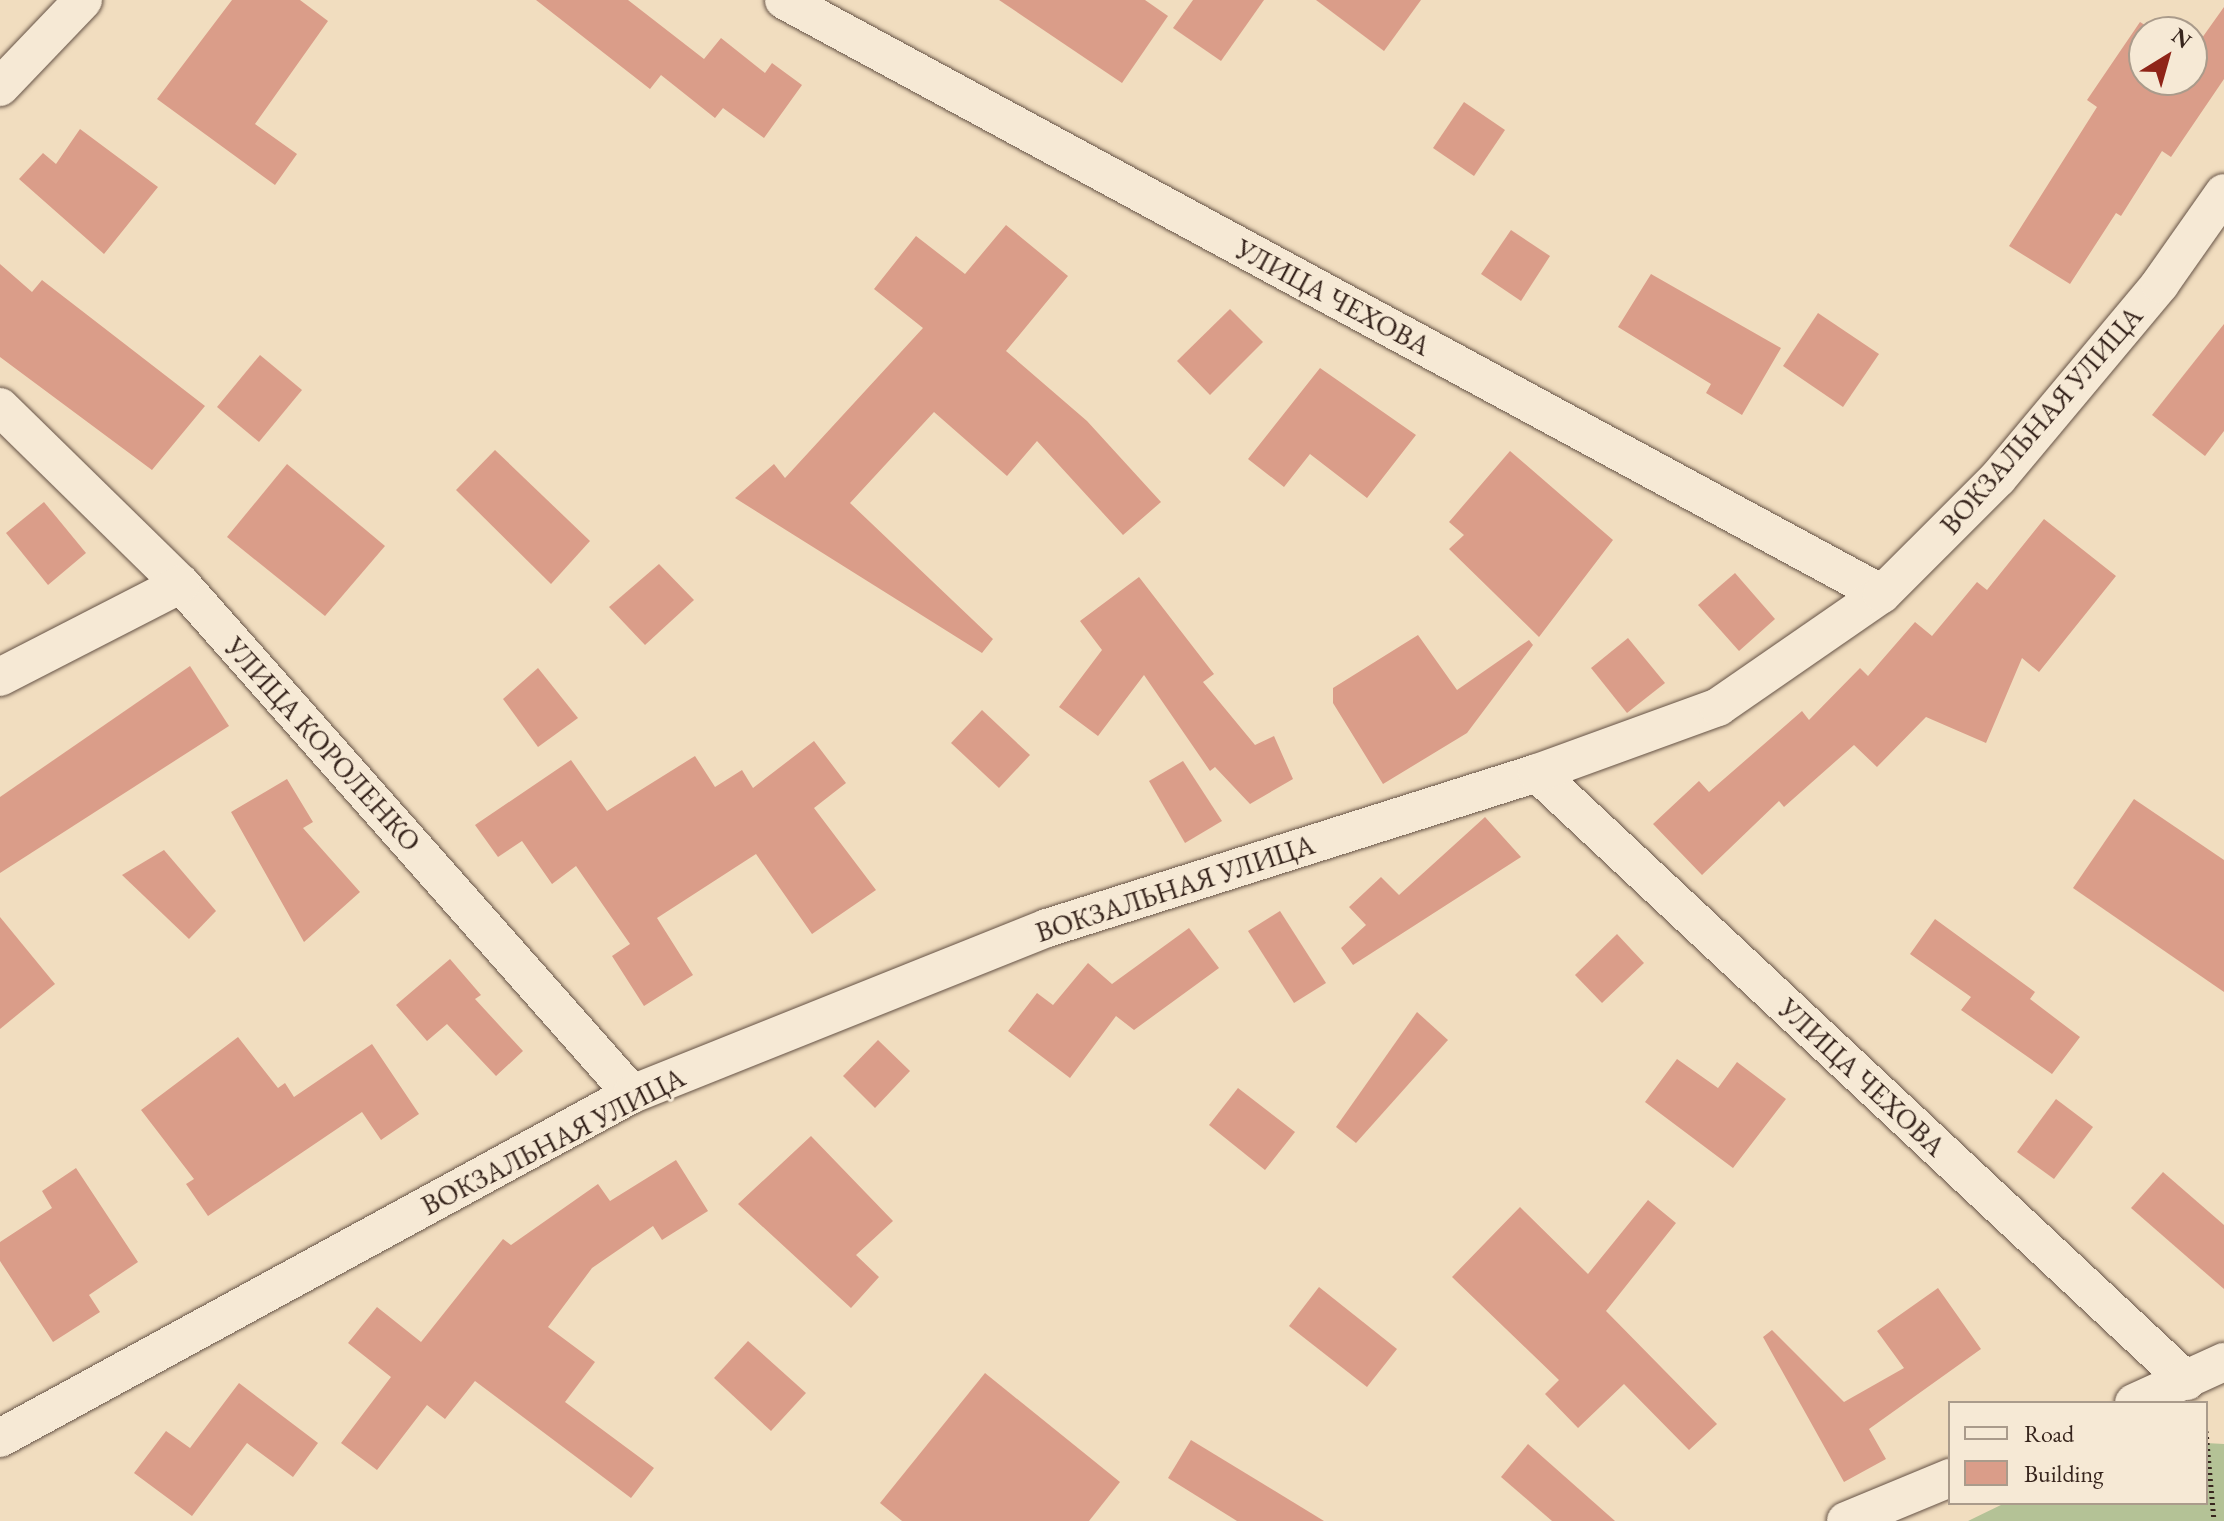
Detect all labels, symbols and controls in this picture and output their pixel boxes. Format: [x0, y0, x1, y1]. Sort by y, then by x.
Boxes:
north arrow [2128, 16, 2208, 96]
text: N [2166, 21, 2197, 55]
street label: УЛИЦА ЧЕХОВА [1230, 232, 1436, 362]
street label: ВОКЗАЛЬНАЯ УЛИЦА [1933, 299, 2149, 541]
street label: УЛИЦА КОРОЛЕНКО [218, 630, 428, 858]
street label: ВОКЗАЛЬНАЯ УЛИЦА [1031, 827, 1319, 949]
street label: УЛИЦА ЧЕХОВА [1772, 991, 1952, 1163]
street label: ВОКЗАЛЬНАЯ УЛИЦА [416, 1060, 690, 1222]
legend [1948, 1401, 2208, 1505]
text: Road [2024, 1418, 2074, 1449]
text: Building [2024, 1458, 2104, 1489]

